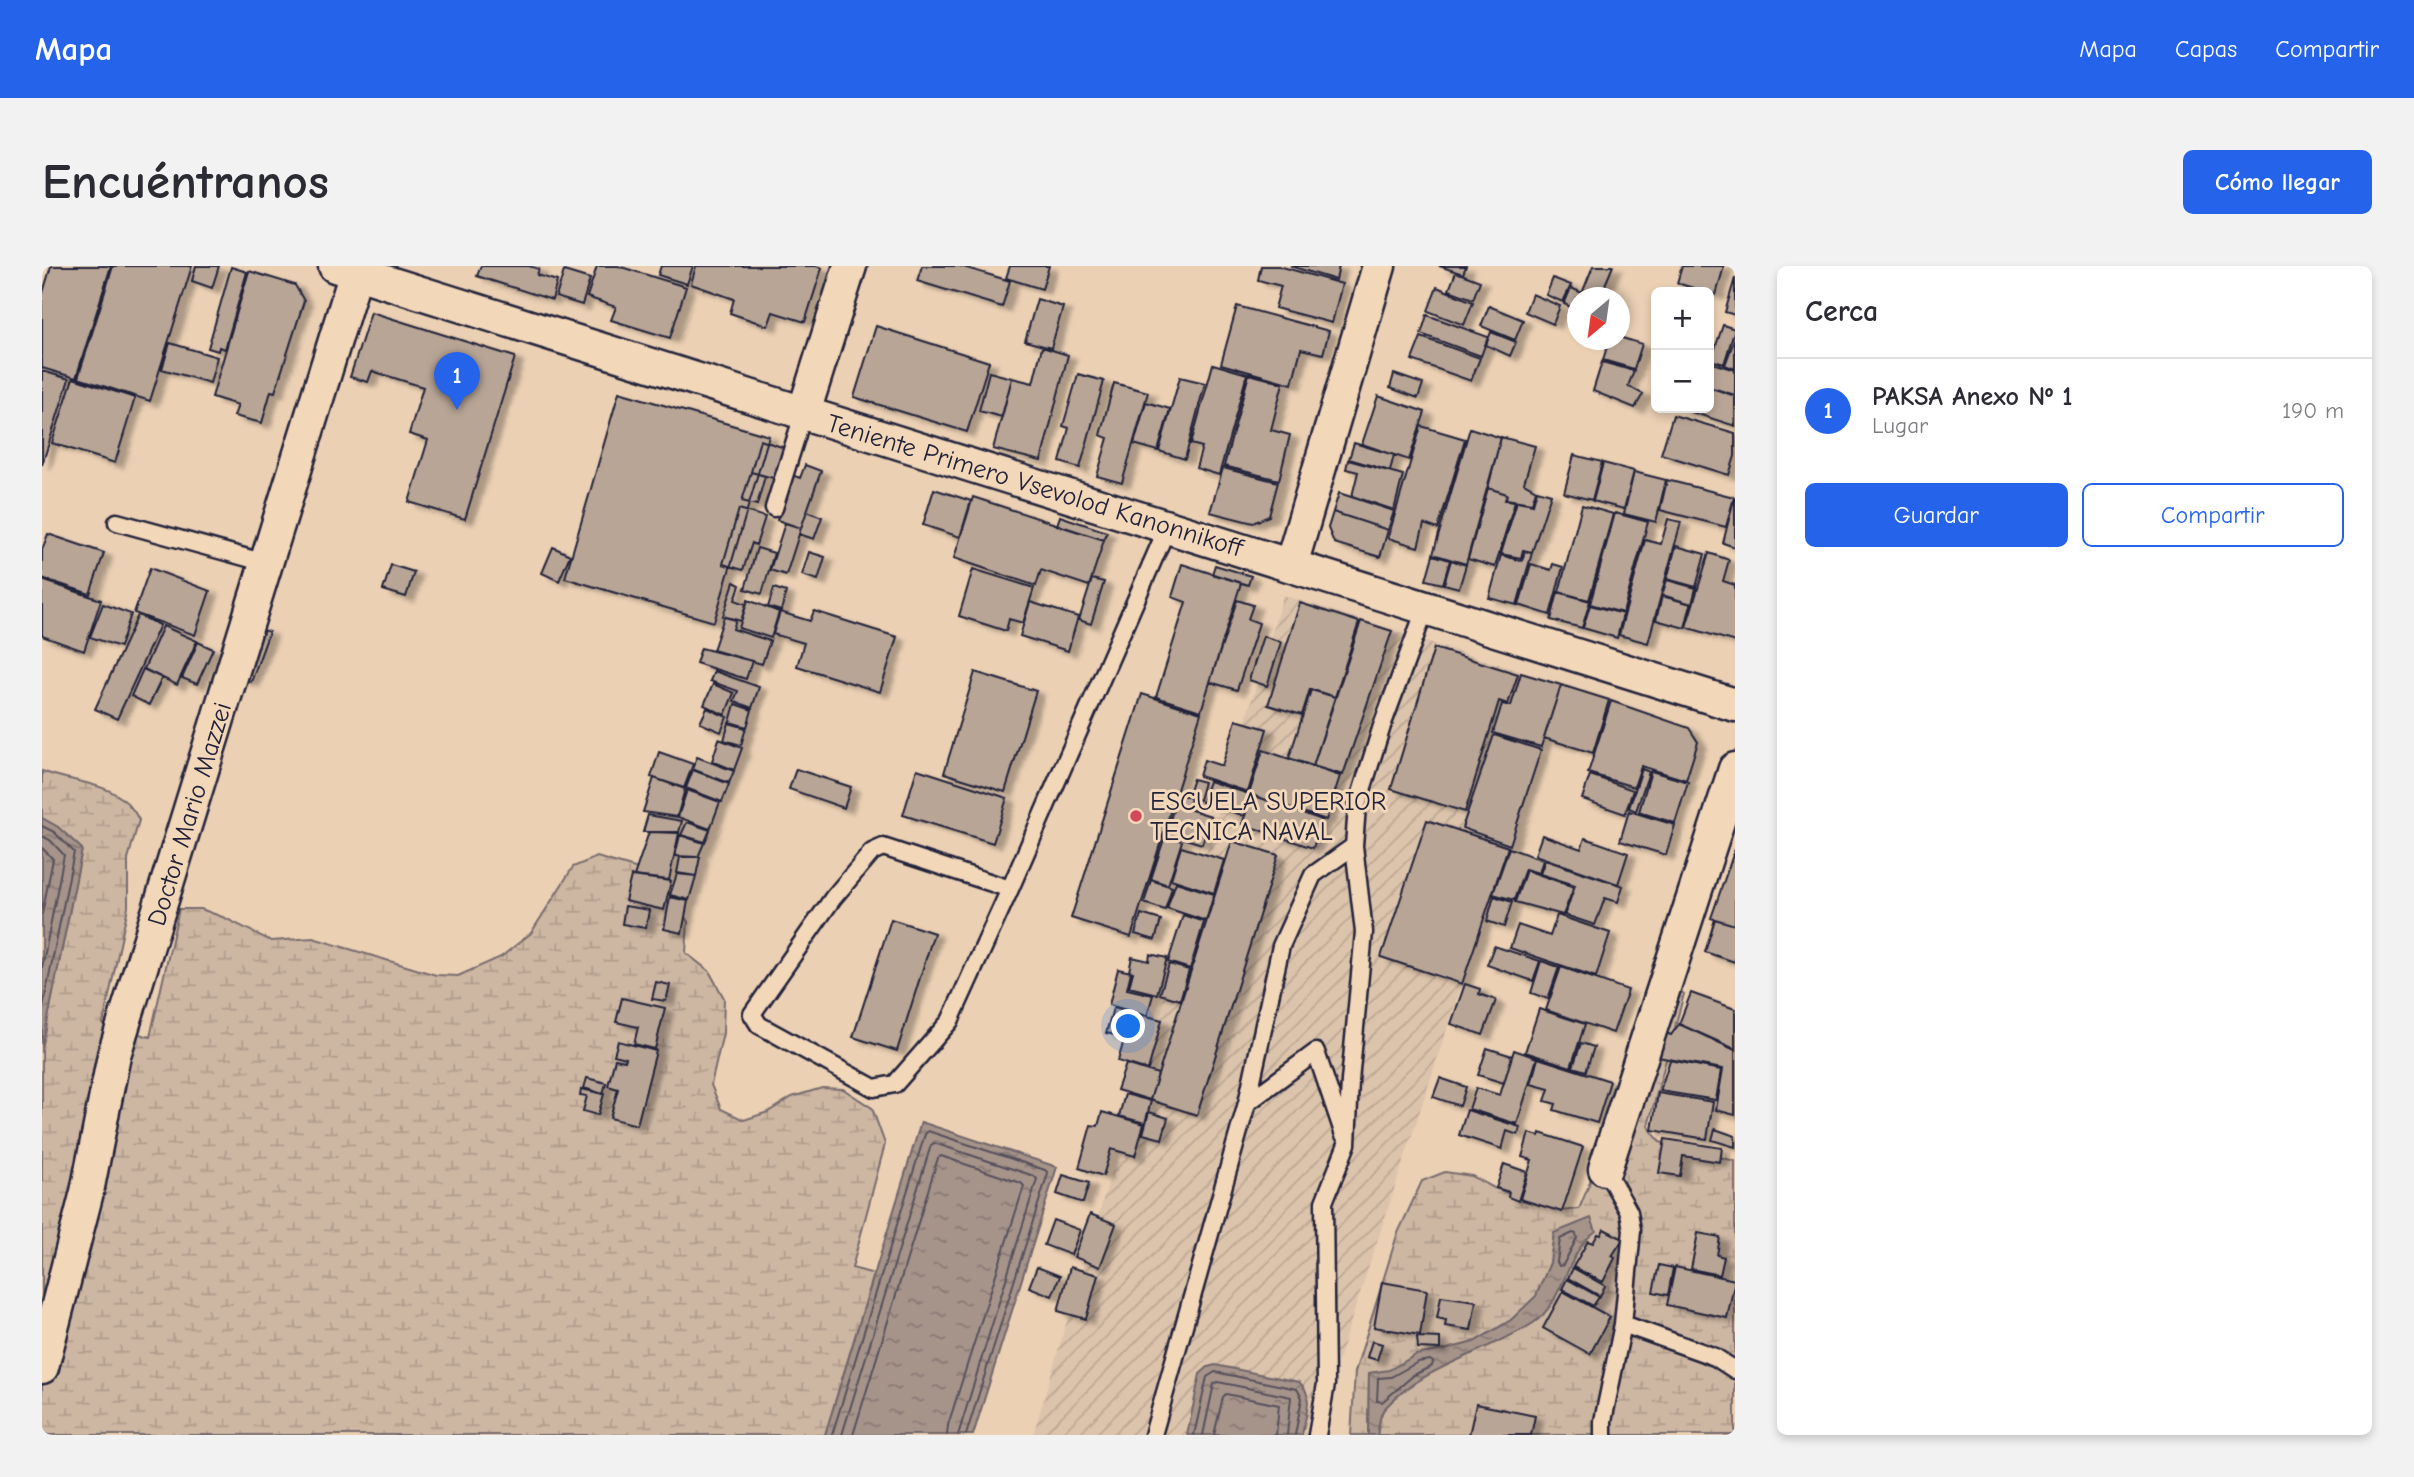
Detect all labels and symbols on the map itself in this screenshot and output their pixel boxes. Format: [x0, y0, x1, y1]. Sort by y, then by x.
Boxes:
north arrow [1567, 287, 1630, 350]
pin: 1 [434, 352, 480, 410]
street label: Teniente Primero Vsevolod Kanonnikoff [823, 408, 1248, 564]
street label: Doctor Mario Mazzei [142, 699, 238, 930]
place label: ESCUELA SUPERIOR TECNICA NAVAL [1150, 787, 1386, 847]
marker: ESCUELA SUPERIOR TECNICA NAVAL [1128, 808, 1144, 824]
your location [1111, 1009, 1145, 1043]

